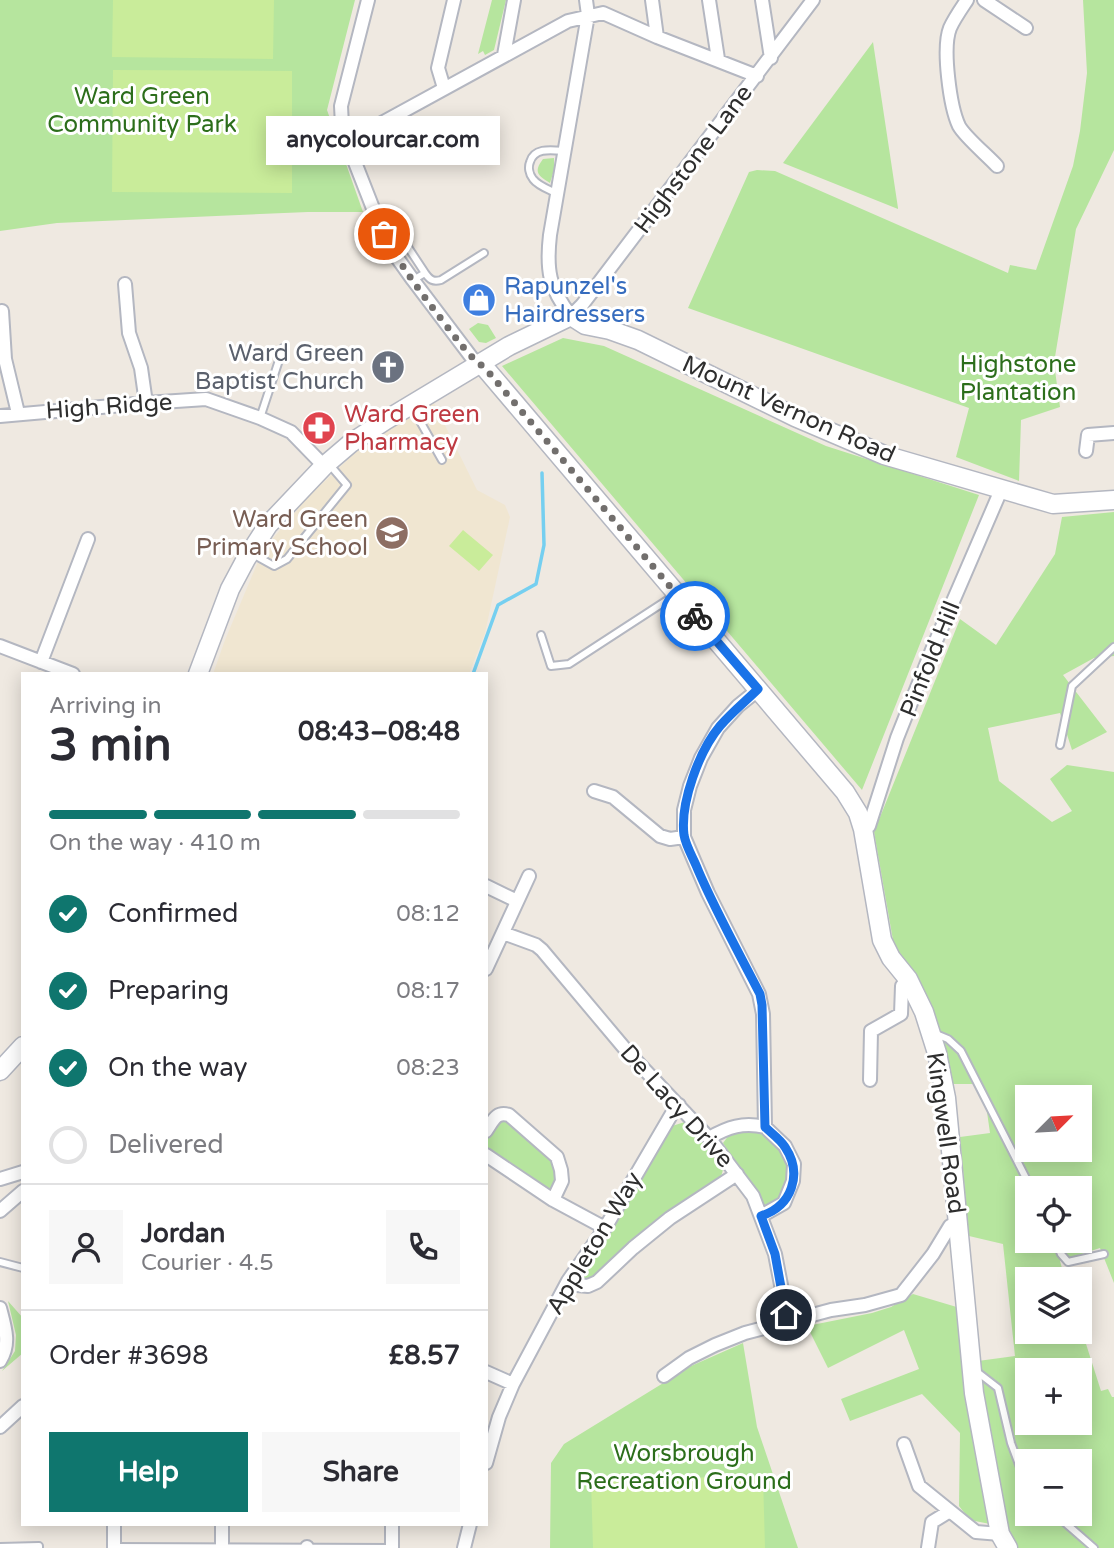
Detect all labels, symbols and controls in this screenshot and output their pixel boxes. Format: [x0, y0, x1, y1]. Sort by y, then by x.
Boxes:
street label: Highstone Lane [628, 79, 759, 239]
park label: Ward Green Community Park [47, 82, 237, 139]
callout: anycolourcar.com [267, 115, 501, 164]
text: anycolourcar.com [286, 126, 480, 154]
pin [354, 204, 414, 264]
icon: bag [365, 215, 403, 253]
place label: Rapunzel's Hairdressers [504, 272, 645, 329]
shop icon: Rapunzel's Hairdressers [460, 281, 498, 319]
place label: Ward Green Baptist Church [195, 339, 364, 396]
church icon: Ward Green Baptist Church [369, 348, 407, 386]
street label: Mount Vernon Road [678, 349, 900, 470]
park label: Highstone Plantation [960, 350, 1076, 407]
street label: High Ridge [45, 388, 173, 425]
place label: Ward Green Pharmacy [344, 400, 480, 457]
pharmacy icon: Ward Green Pharmacy [300, 409, 338, 447]
place label: Ward Green Primary School [196, 505, 368, 562]
school or university icon: Ward Green Primary School [373, 514, 411, 552]
courier [660, 581, 730, 651]
icon: bike [676, 597, 714, 635]
street label: Pinfold Hill [894, 597, 967, 721]
text: Arriving in [49, 692, 162, 720]
text: 08:43–08:48 [298, 716, 460, 747]
text: 3 min [49, 718, 172, 773]
text: On the way · 410 m [49, 829, 261, 857]
icon: check [49, 895, 87, 933]
text: Confirmed [108, 898, 238, 929]
text: 08:12 [396, 900, 460, 928]
icon: check [49, 972, 87, 1010]
text: Preparing [108, 975, 229, 1006]
text: 08:17 [396, 977, 460, 1005]
street label: De Lacy Drive [614, 1039, 740, 1174]
icon: check [49, 1049, 87, 1087]
street label: Kingwell Road [920, 1050, 971, 1216]
text: On the way [108, 1052, 248, 1083]
text: 08:23 [396, 1054, 460, 1082]
north arrow [1015, 1085, 1092, 1162]
map controls [1015, 1085, 1092, 1526]
text: Delivered [108, 1129, 224, 1160]
street label: Appleton Way [540, 1166, 649, 1320]
button: locate [1015, 1176, 1092, 1253]
button: person [49, 1210, 123, 1284]
button: phone [386, 1210, 460, 1284]
text: Jordan [141, 1218, 225, 1249]
text: Courier · 4.5 [141, 1249, 274, 1277]
button: layers [1015, 1267, 1092, 1344]
pin [756, 1285, 816, 1345]
icon: home [767, 1296, 805, 1334]
text: Order #3698 [49, 1340, 209, 1371]
text: £8.57 [389, 1340, 460, 1371]
button: + [1015, 1358, 1092, 1435]
button: Help [49, 1432, 248, 1512]
button: Share [262, 1432, 460, 1512]
park label: Worsbrough Recreation Ground [576, 1439, 792, 1496]
button: − [1015, 1449, 1092, 1526]

